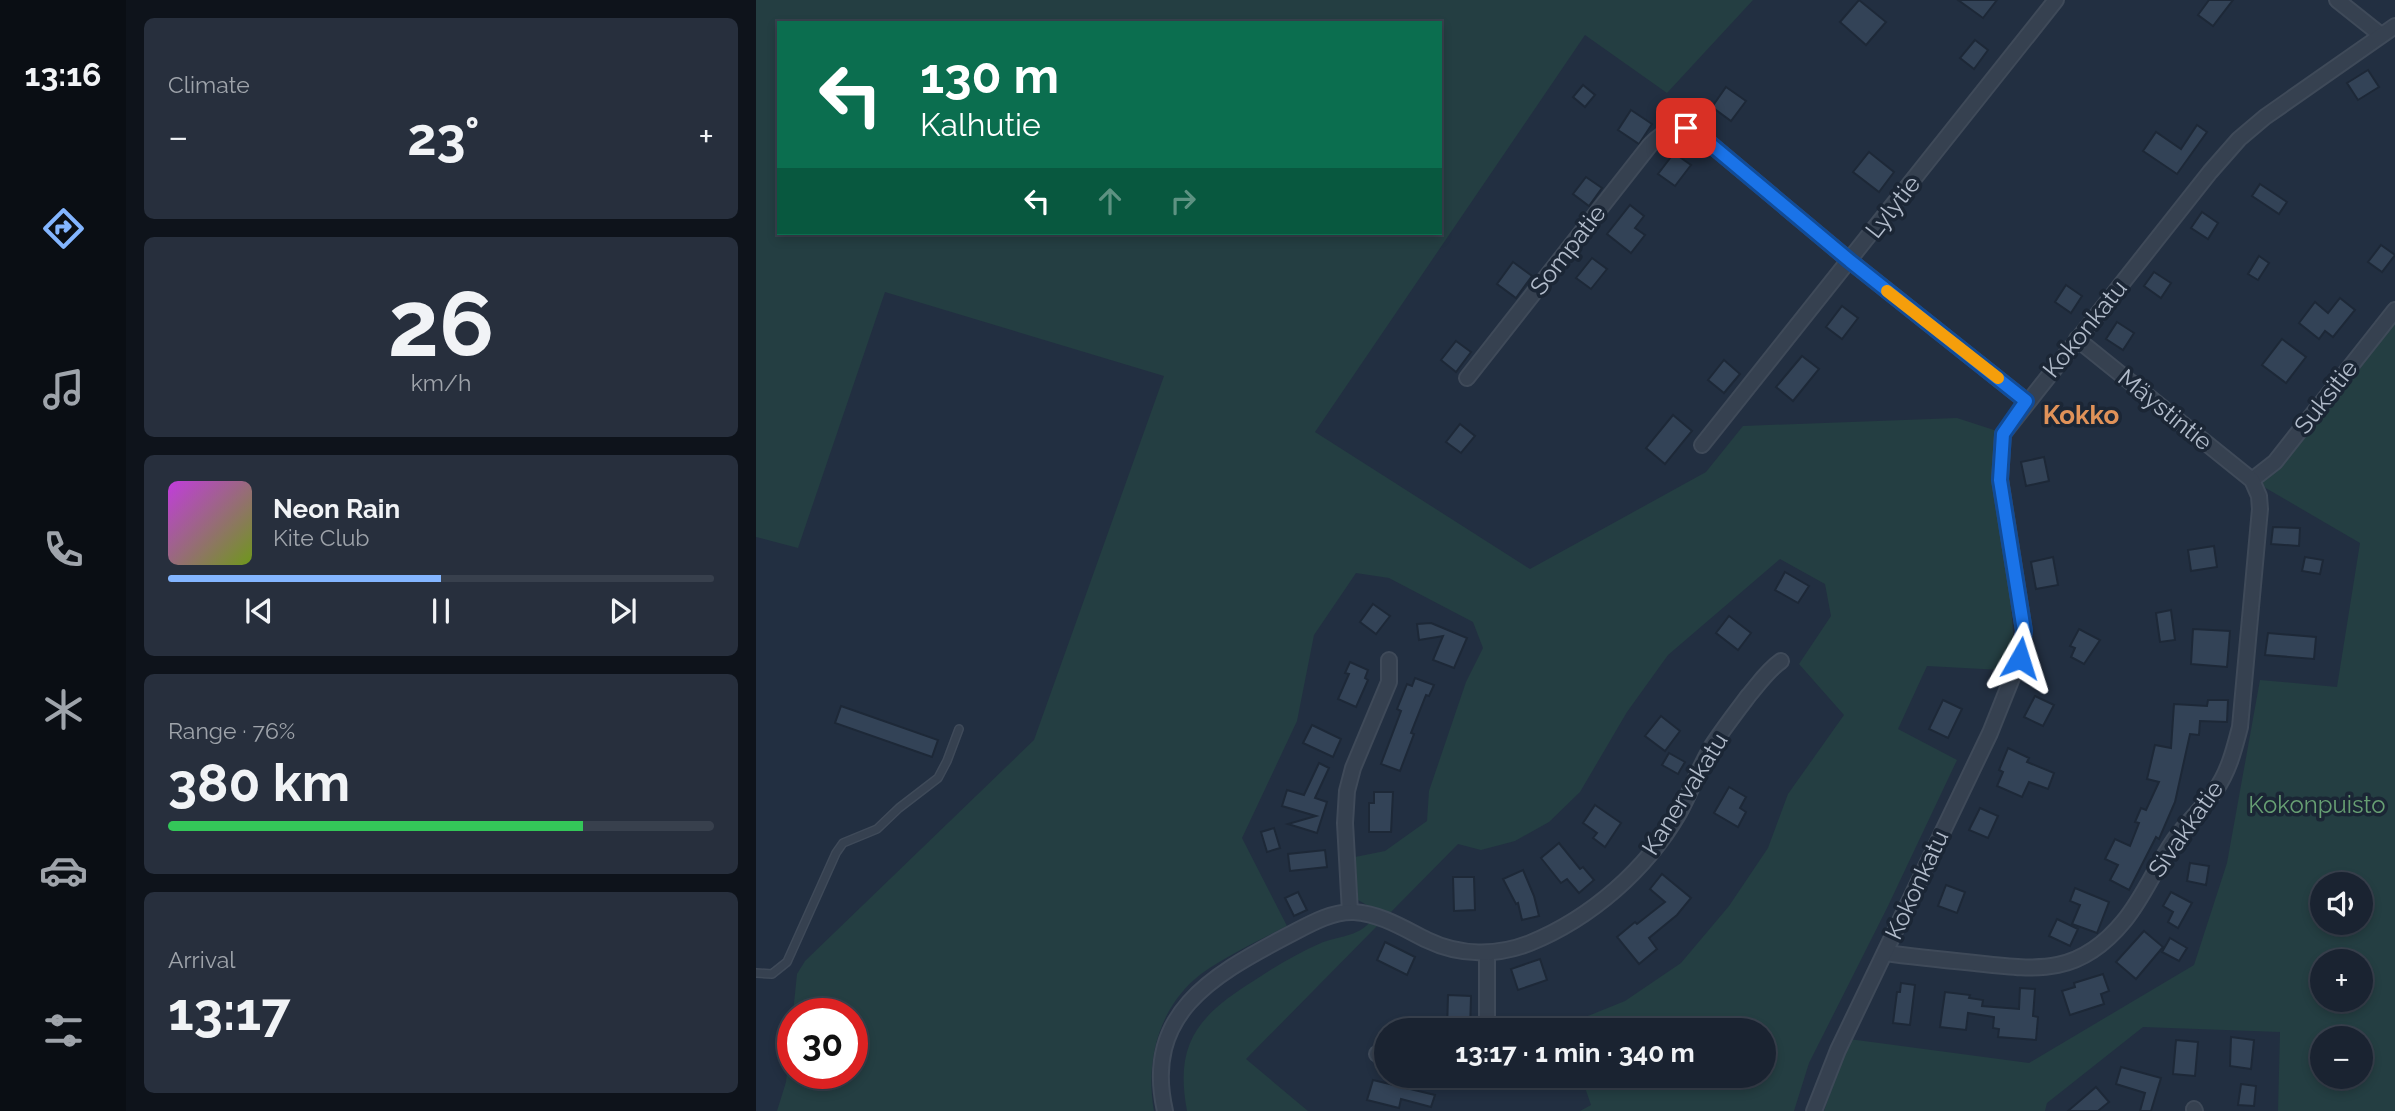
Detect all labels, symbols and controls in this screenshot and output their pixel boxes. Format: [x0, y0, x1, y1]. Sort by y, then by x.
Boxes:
text: 130 m [920, 47, 1059, 104]
icon: left [805, 49, 896, 140]
text: 13:16 [25, 56, 101, 93]
text: Climate [168, 71, 250, 98]
pin [1656, 98, 1716, 158]
text: 23° [407, 106, 480, 167]
text: Kalhutie [920, 106, 1041, 143]
icon: arrive [1667, 109, 1705, 147]
text: − [168, 114, 188, 159]
text: + [698, 114, 714, 159]
street label: Lylytie [1859, 170, 1926, 244]
icon: left [1018, 182, 1056, 220]
icon: ahead [1091, 182, 1129, 220]
icon: right [1164, 182, 1202, 220]
street label: Sompatie [1524, 199, 1612, 300]
icon: directions [39, 204, 88, 253]
text: 26 [388, 270, 494, 377]
street label: Kokonkatu [2036, 274, 2133, 383]
street label: Suksitie [2288, 354, 2363, 439]
street label: Mäystintie [2113, 363, 2218, 456]
icon: music [39, 365, 88, 414]
text: km/h [411, 369, 471, 396]
district label: Kokko [2043, 400, 2119, 430]
text: Neon Rain [273, 494, 400, 524]
text: Kite Club [273, 524, 370, 551]
icon: phone [39, 525, 88, 574]
icon: previous [240, 592, 278, 630]
icon: pause [422, 592, 460, 630]
icon: next [604, 592, 642, 630]
position arrow [1983, 621, 2057, 695]
icon: climate [39, 685, 88, 734]
text: Range · 76% [168, 717, 295, 744]
street label: Kanervakatu [1636, 727, 1734, 860]
text: 380 km [168, 752, 350, 813]
street label: Sivakkatie [2142, 775, 2229, 883]
park label: Kokonpuisto [2248, 790, 2386, 819]
street label: Kokonkatu [1879, 826, 1954, 944]
icon: car [39, 846, 88, 895]
map controls [2310, 872, 2373, 1089]
button: sound [2310, 872, 2373, 935]
text: Arrival [168, 946, 235, 973]
button: + [2310, 949, 2373, 1012]
text: 13:17 [168, 981, 290, 1042]
speed limit sign: 30 [777, 998, 868, 1089]
icon: filters [39, 1006, 88, 1055]
button: − [2310, 1026, 2373, 1089]
text: 13:17 · 1 min · 340 m [1455, 1038, 1695, 1068]

